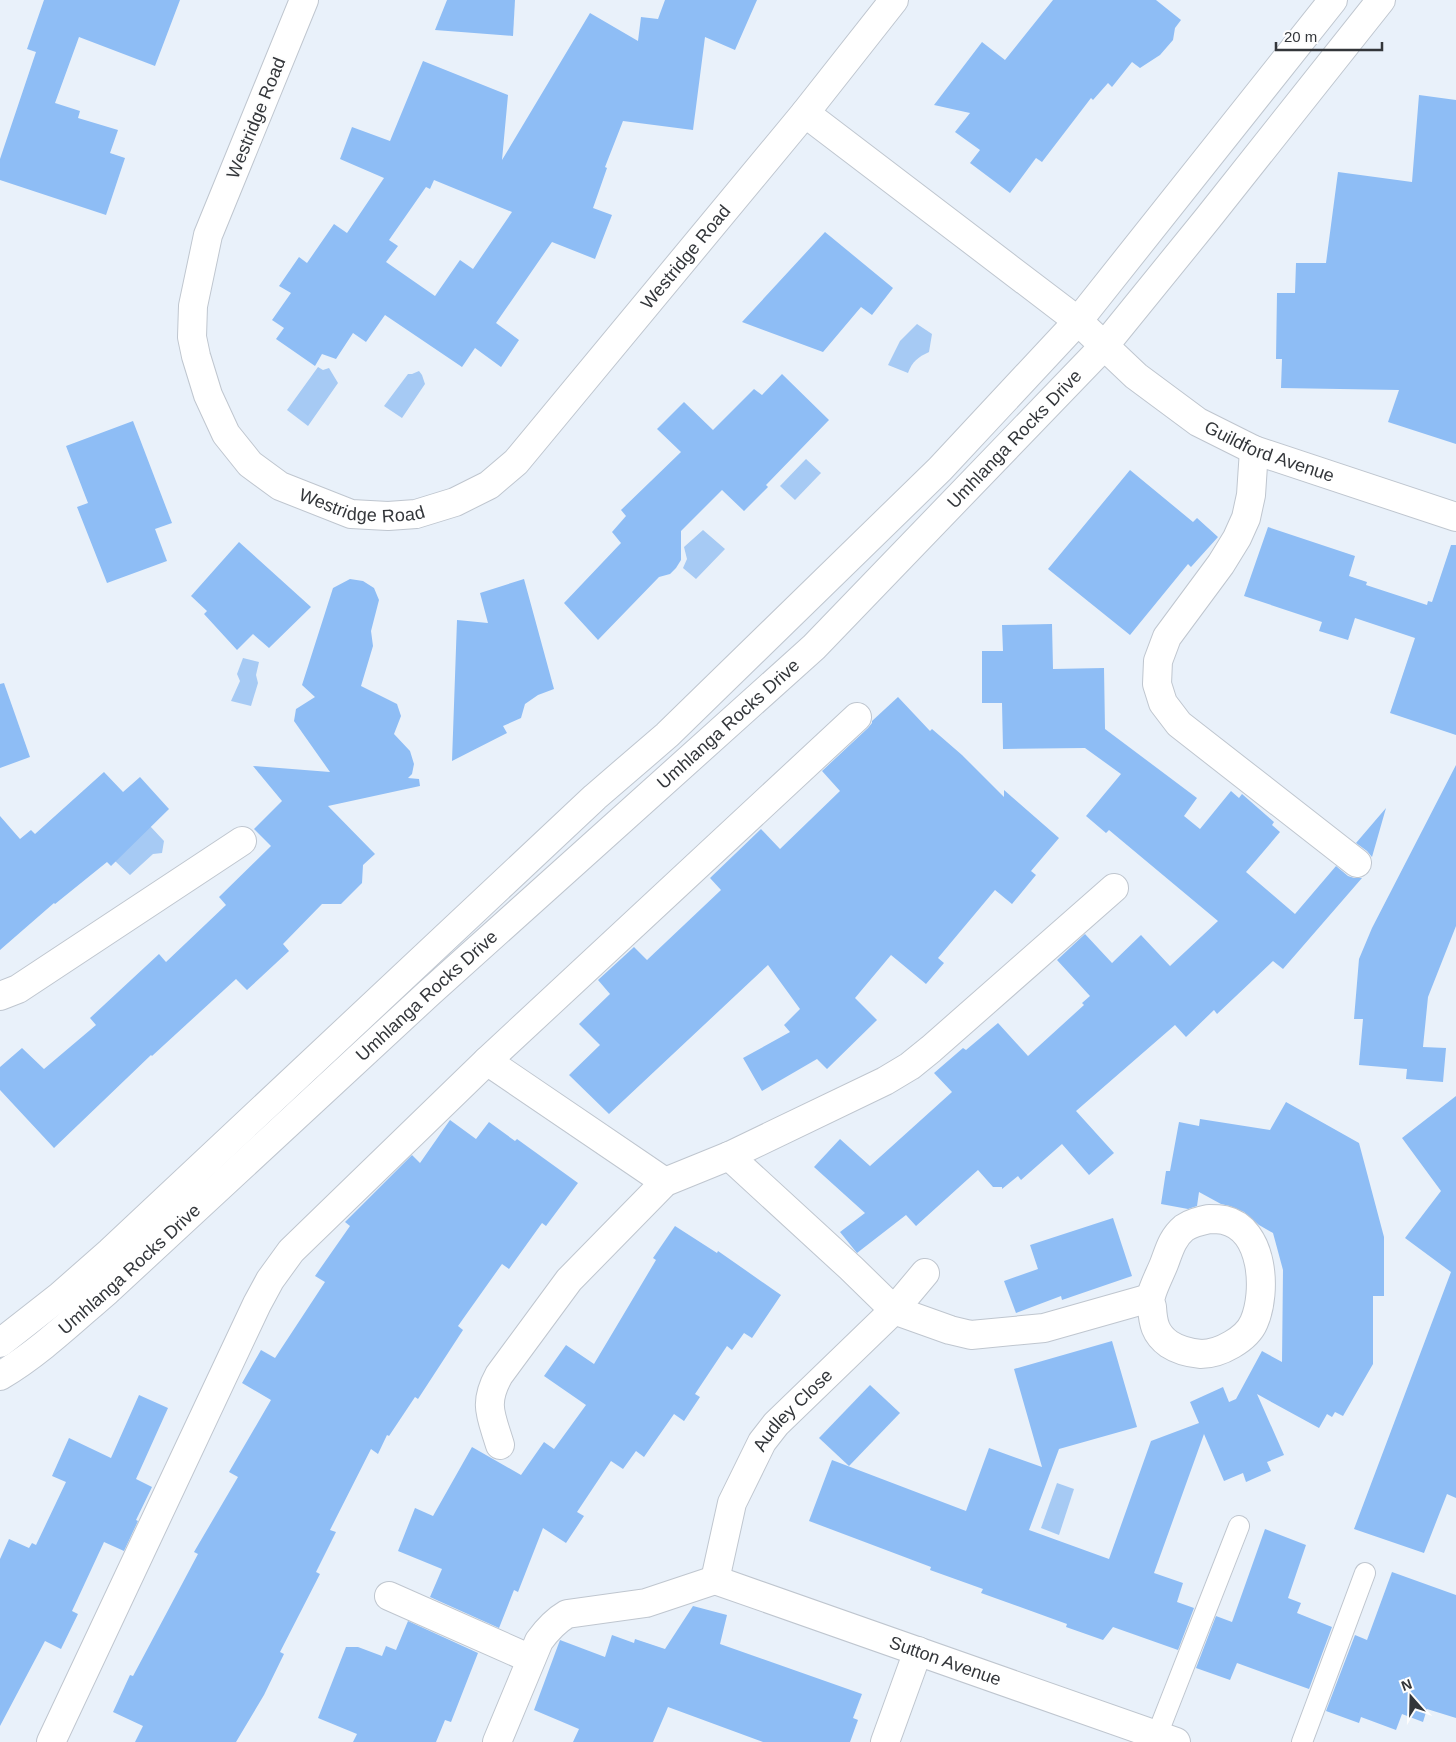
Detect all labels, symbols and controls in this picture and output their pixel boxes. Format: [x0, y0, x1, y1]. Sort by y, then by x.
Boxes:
scale bar [1276, 20, 1382, 52]
text: 20 m [1284, 28, 1317, 45]
street label: Westridge Road [223, 55, 289, 181]
street label: Westridge Road [637, 201, 734, 313]
street label: Umhlanga Rocks Drive [943, 366, 1085, 512]
street label: Guildford Avenue [1201, 417, 1337, 486]
street label: Westridge Road [296, 485, 427, 526]
street label: Umhlanga Rocks Drive [653, 655, 803, 793]
street label: Umhlanga Rocks Drive [352, 926, 502, 1065]
street label: Umhlanga Rocks Drive [55, 1200, 204, 1338]
street label: Audley Close [749, 1365, 836, 1454]
street label: Sutton Avenue [887, 1632, 1004, 1690]
north arrow [1386, 1672, 1436, 1722]
text: N [1399, 1676, 1414, 1694]

